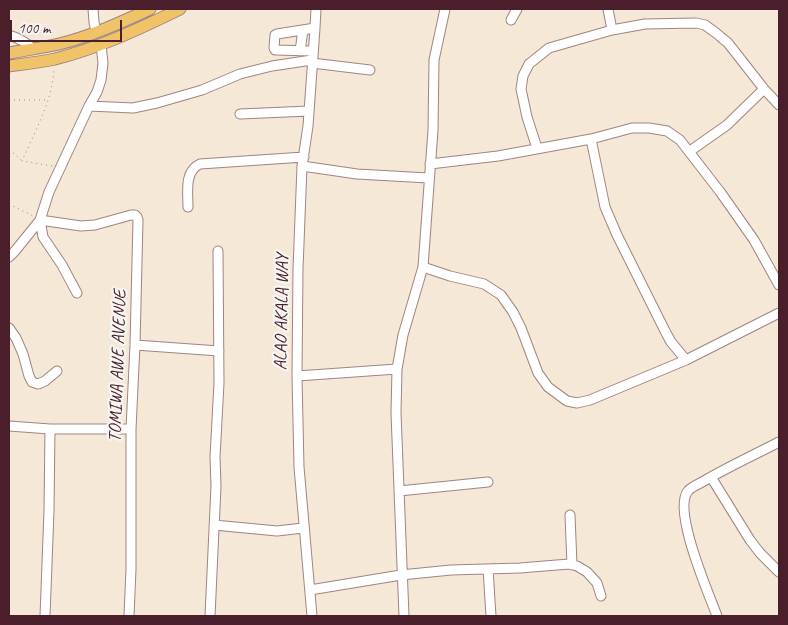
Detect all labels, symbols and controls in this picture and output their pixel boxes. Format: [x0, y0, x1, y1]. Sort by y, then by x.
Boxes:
scale bar [12, 10, 125, 42]
text: 100 m [18, 19, 50, 38]
street label: ALAO AKALA WAY [270, 254, 294, 370]
street label: TOMIWA AWE AVENUE [105, 289, 131, 443]

